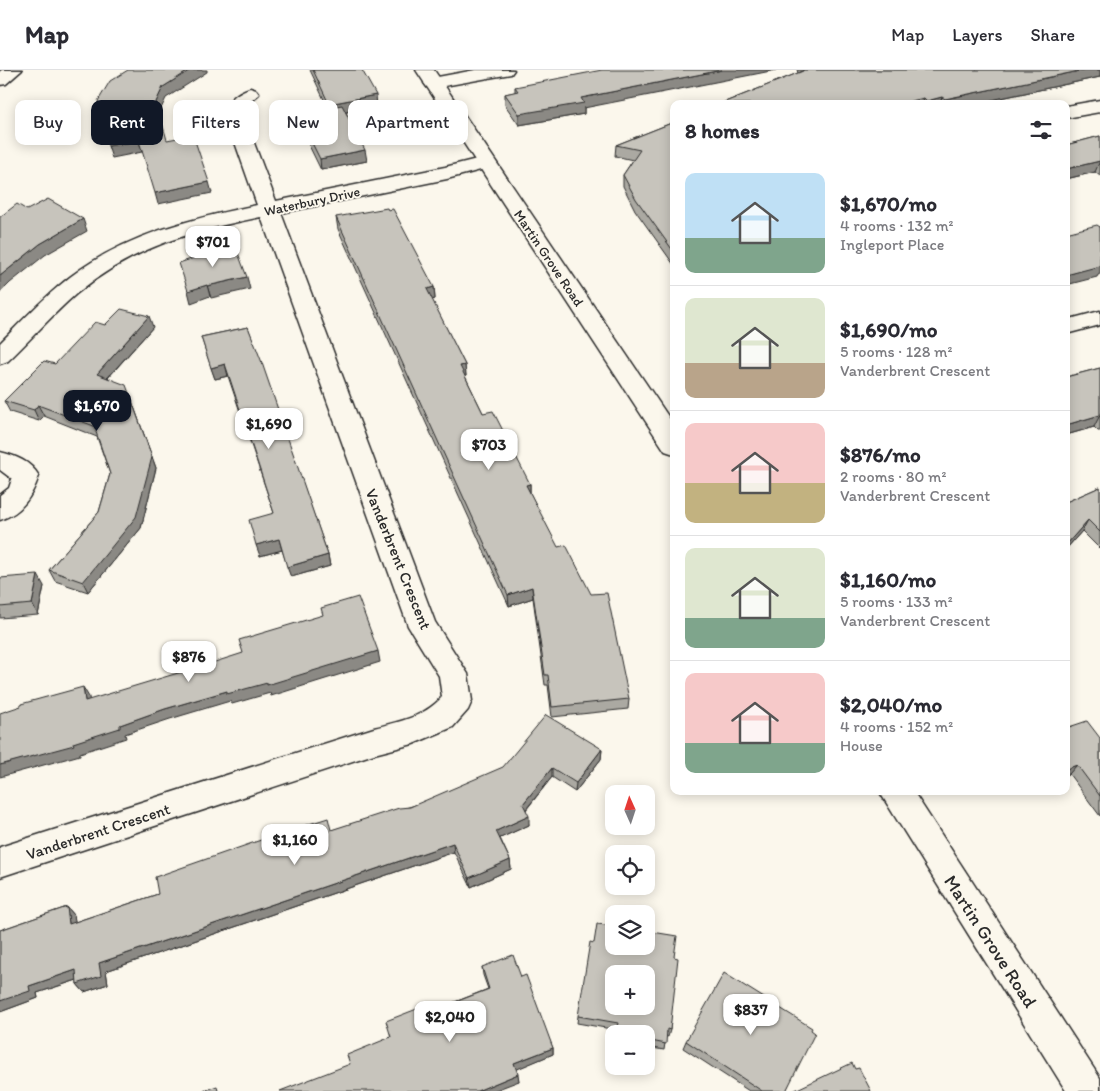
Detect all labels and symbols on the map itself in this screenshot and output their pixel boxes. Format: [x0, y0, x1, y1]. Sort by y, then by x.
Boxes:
street label: Waterbury Drive [262, 183, 362, 220]
street label: Martin Grove Road [510, 207, 587, 310]
pin: $701 [183, 226, 243, 268]
pin: $1,670 [56, 390, 138, 432]
pin: $1,690 [228, 408, 310, 450]
pin: $703 [459, 428, 519, 471]
street label: Vanderbrent Crescent [362, 486, 435, 632]
pin: $876 [159, 640, 219, 683]
north arrow [605, 785, 655, 835]
street label: Vanderbrent Crescent [24, 799, 173, 864]
pin: $1,160 [254, 824, 336, 866]
street label: Martin Grove Road [939, 871, 1042, 1012]
pin: $837 [721, 994, 781, 1036]
pin: $2,040 [409, 1000, 491, 1043]

